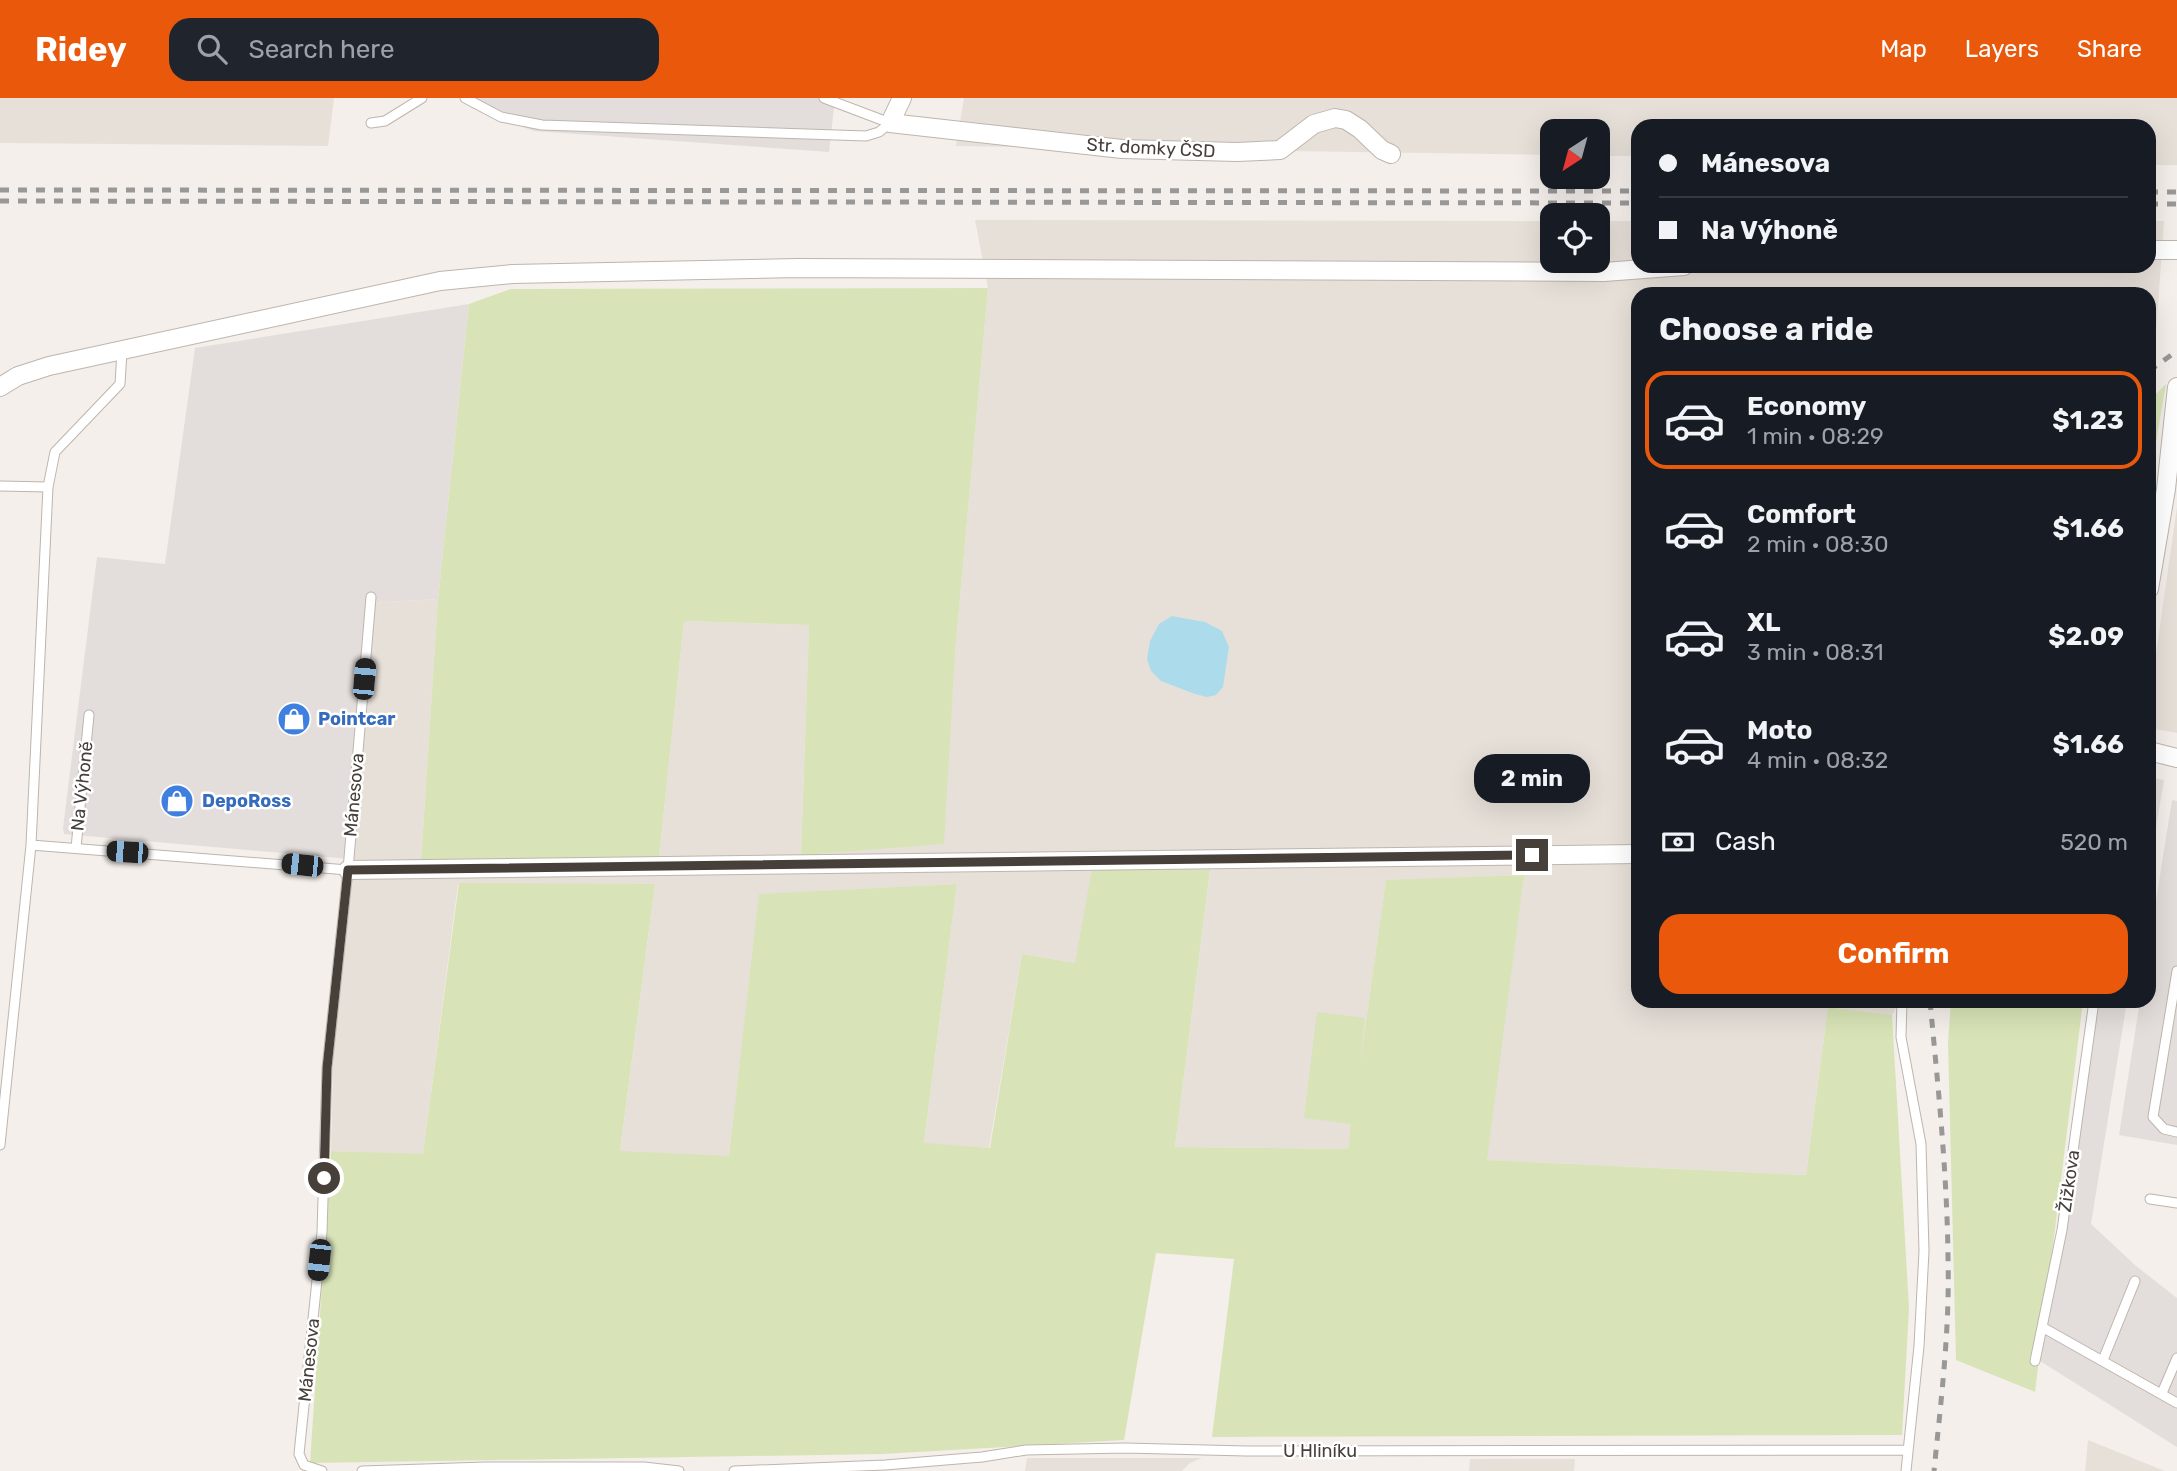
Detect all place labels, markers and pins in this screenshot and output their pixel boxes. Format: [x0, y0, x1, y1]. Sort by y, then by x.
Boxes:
shop icon: Pointcar [275, 700, 313, 738]
place label: Pointcar [318, 708, 396, 730]
shop icon: DepoRoss [158, 782, 196, 820]
place label: DepoRoss [202, 790, 291, 812]

